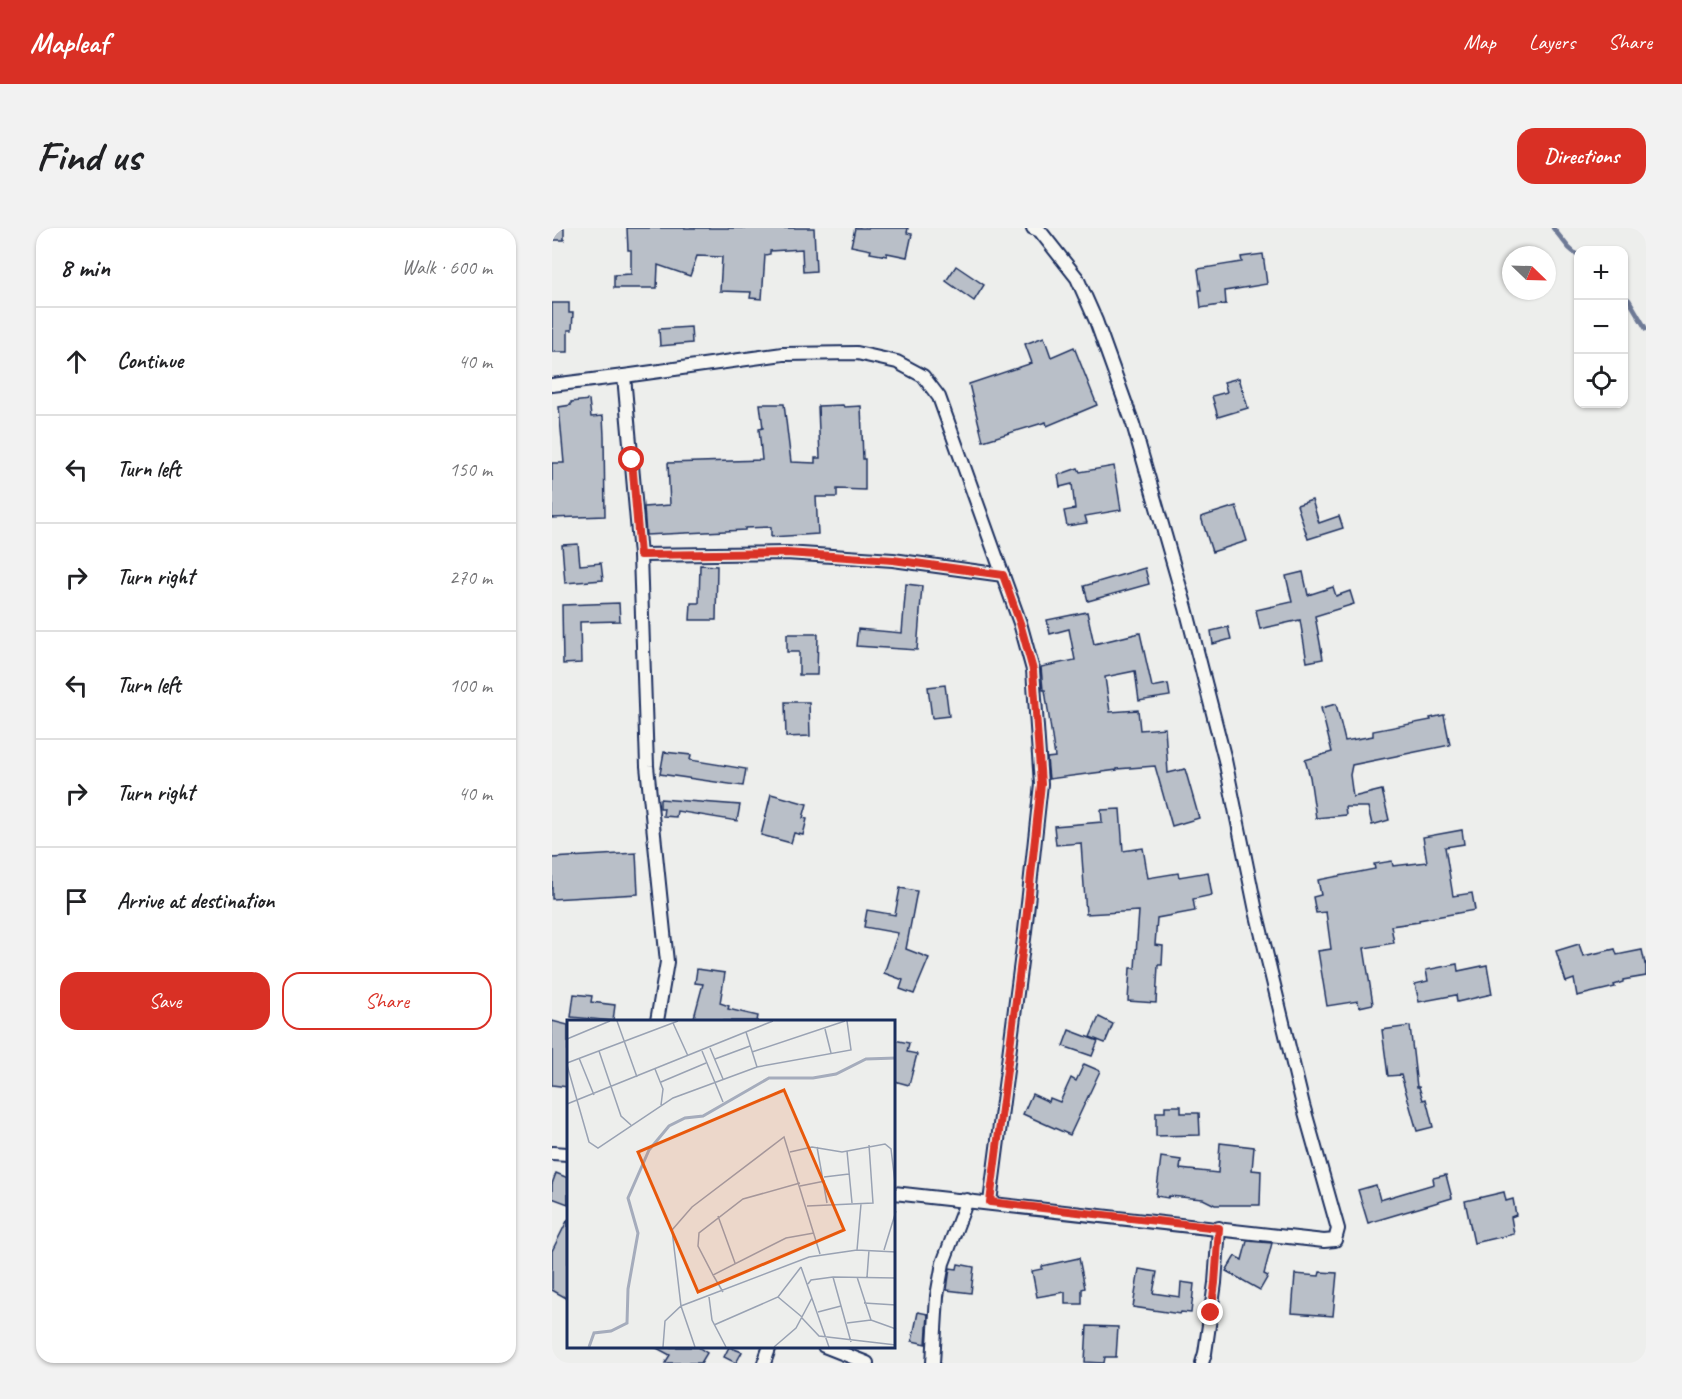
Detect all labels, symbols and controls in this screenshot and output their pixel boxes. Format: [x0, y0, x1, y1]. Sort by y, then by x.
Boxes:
text: Mapleaf [30, 25, 108, 60]
text: Map [1463, 29, 1496, 55]
text: Layers [1529, 29, 1575, 55]
text: Share [1608, 29, 1652, 55]
button: Directions [1517, 128, 1646, 184]
text: Find us [36, 130, 141, 183]
north arrow [1502, 246, 1556, 300]
map controls [1574, 246, 1628, 408]
button: + [1574, 246, 1628, 300]
text: 8 min [60, 251, 110, 284]
text: Walk · 600 m [402, 255, 492, 280]
button: − [1574, 300, 1628, 354]
icon: ahead [60, 345, 93, 378]
text: Continue [117, 347, 183, 375]
text: 40 m [458, 349, 492, 374]
button: locate [1574, 354, 1628, 408]
route start [618, 446, 644, 472]
icon: left [60, 453, 93, 486]
text: Turn left [117, 455, 181, 483]
text: 150 m [449, 457, 492, 482]
icon: right [60, 561, 93, 594]
text: Turn right [117, 563, 194, 591]
text: 270 m [449, 565, 492, 590]
icon: left [60, 669, 93, 702]
text: Turn left [117, 671, 181, 699]
text: 100 m [449, 673, 492, 698]
icon: right [60, 777, 93, 810]
text: Turn right [117, 779, 194, 807]
text: 40 m [458, 781, 492, 806]
icon: arrive [60, 885, 93, 918]
text: Arrive at destination [117, 887, 274, 915]
button: Save [60, 972, 270, 1030]
button: Share [282, 972, 492, 1030]
inset map [567, 1020, 896, 1348]
route end [1197, 1299, 1223, 1325]

